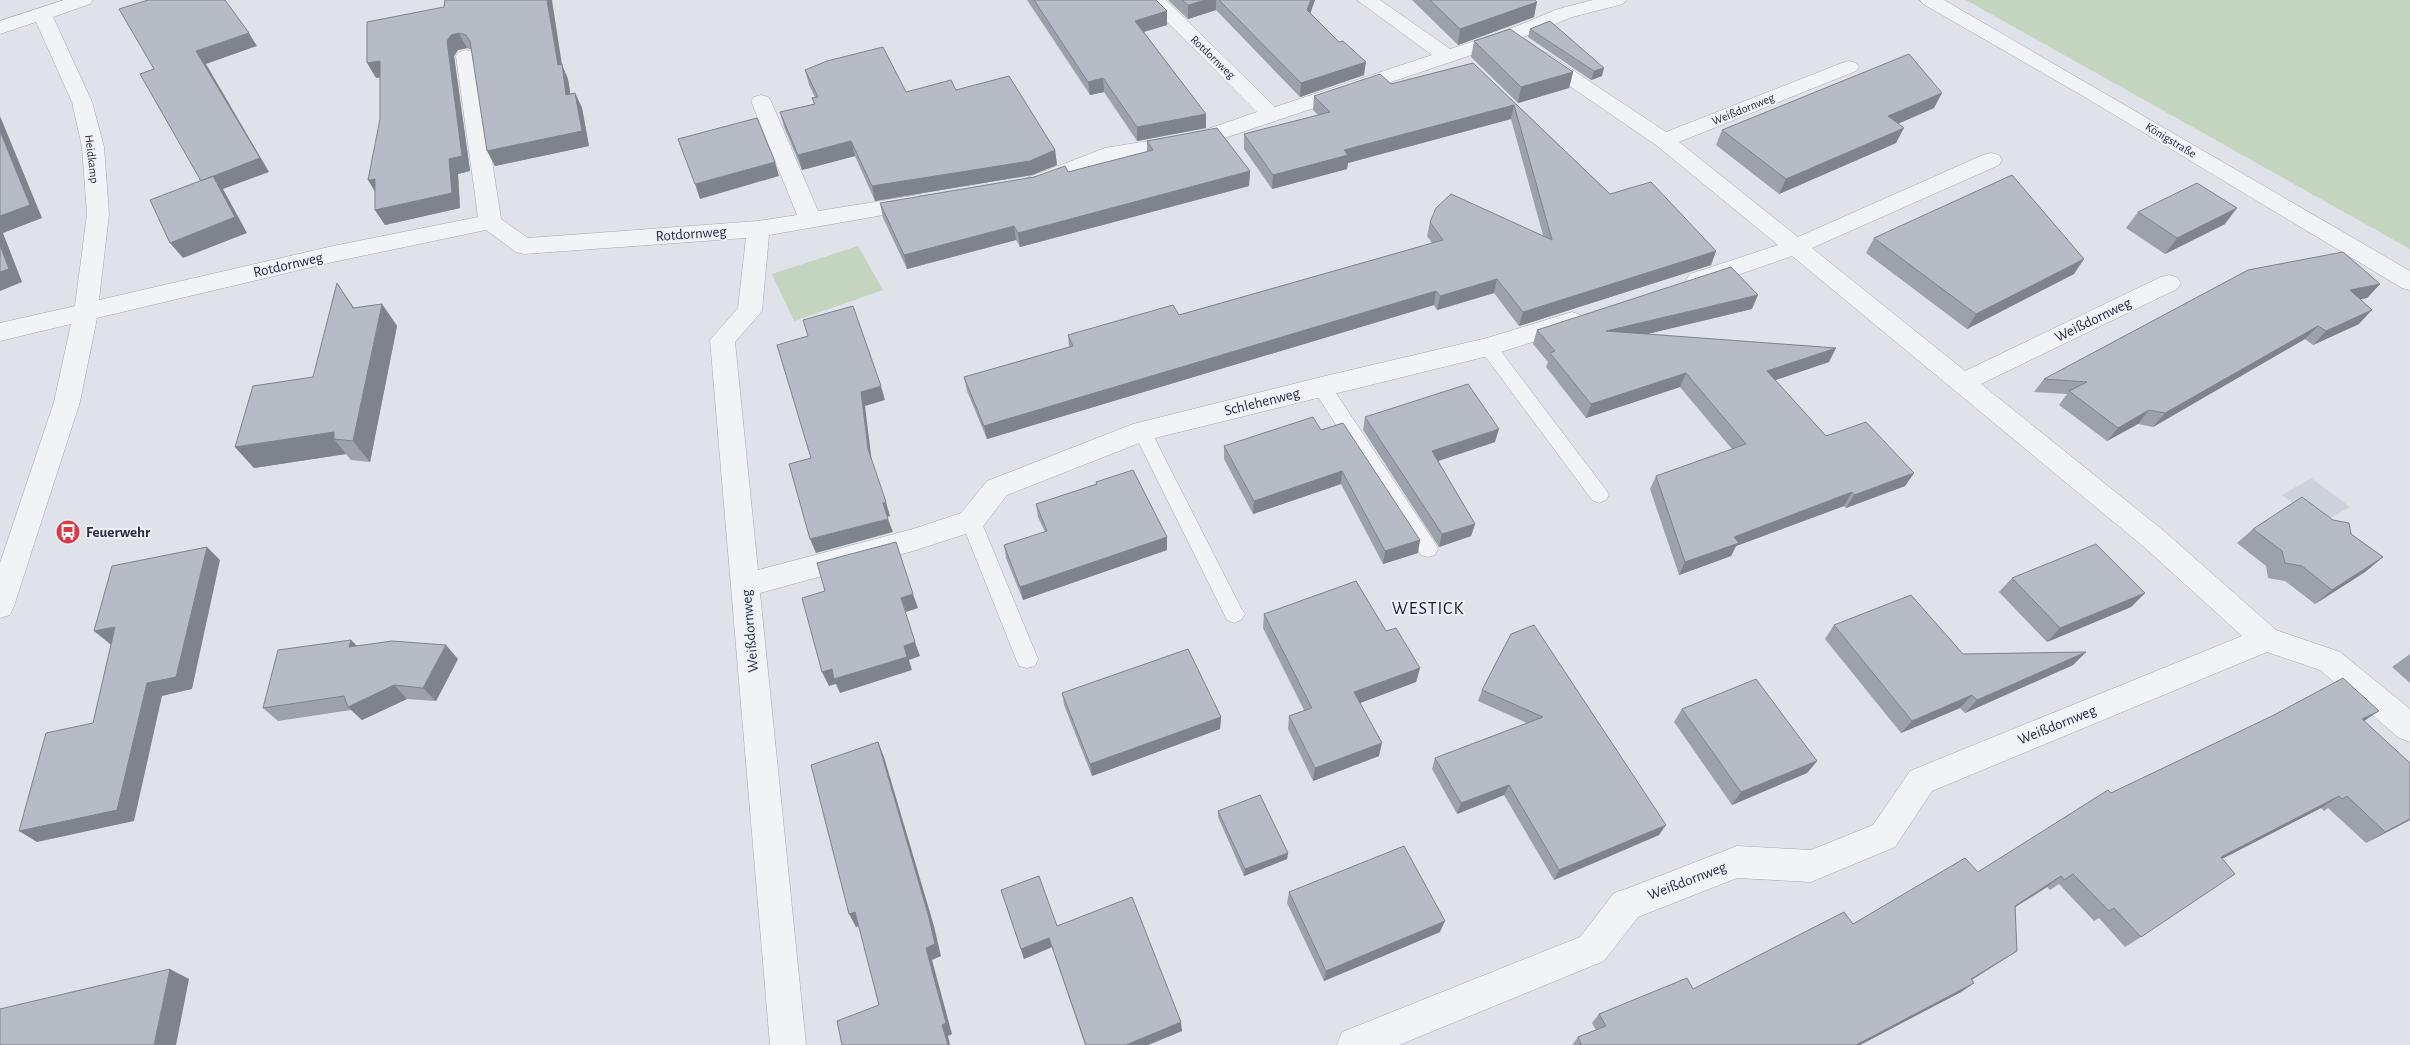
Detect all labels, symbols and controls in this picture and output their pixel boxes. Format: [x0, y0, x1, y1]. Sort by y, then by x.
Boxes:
street label: Rotdornweg [1188, 33, 1238, 81]
street label: Weißdornweg [1710, 91, 1776, 127]
street label: Königstraße [2144, 120, 2198, 160]
street label: Heidkamp [83, 134, 101, 184]
street label: Rotdornweg [655, 224, 728, 244]
street label: Rotdornweg [252, 250, 325, 280]
street label: Weißdornweg [2052, 295, 2134, 345]
street label: Schlehenweg [1223, 385, 1302, 419]
bus stop icon: Feuerwehr [55, 519, 81, 545]
place label: Feuerwehr [86, 525, 151, 540]
street label: Weißdornweg [739, 588, 761, 673]
district label: WESTICK [1392, 600, 1464, 618]
street label: Weißdornweg [2016, 702, 2099, 748]
street label: Weißdornweg [1646, 859, 1729, 903]

